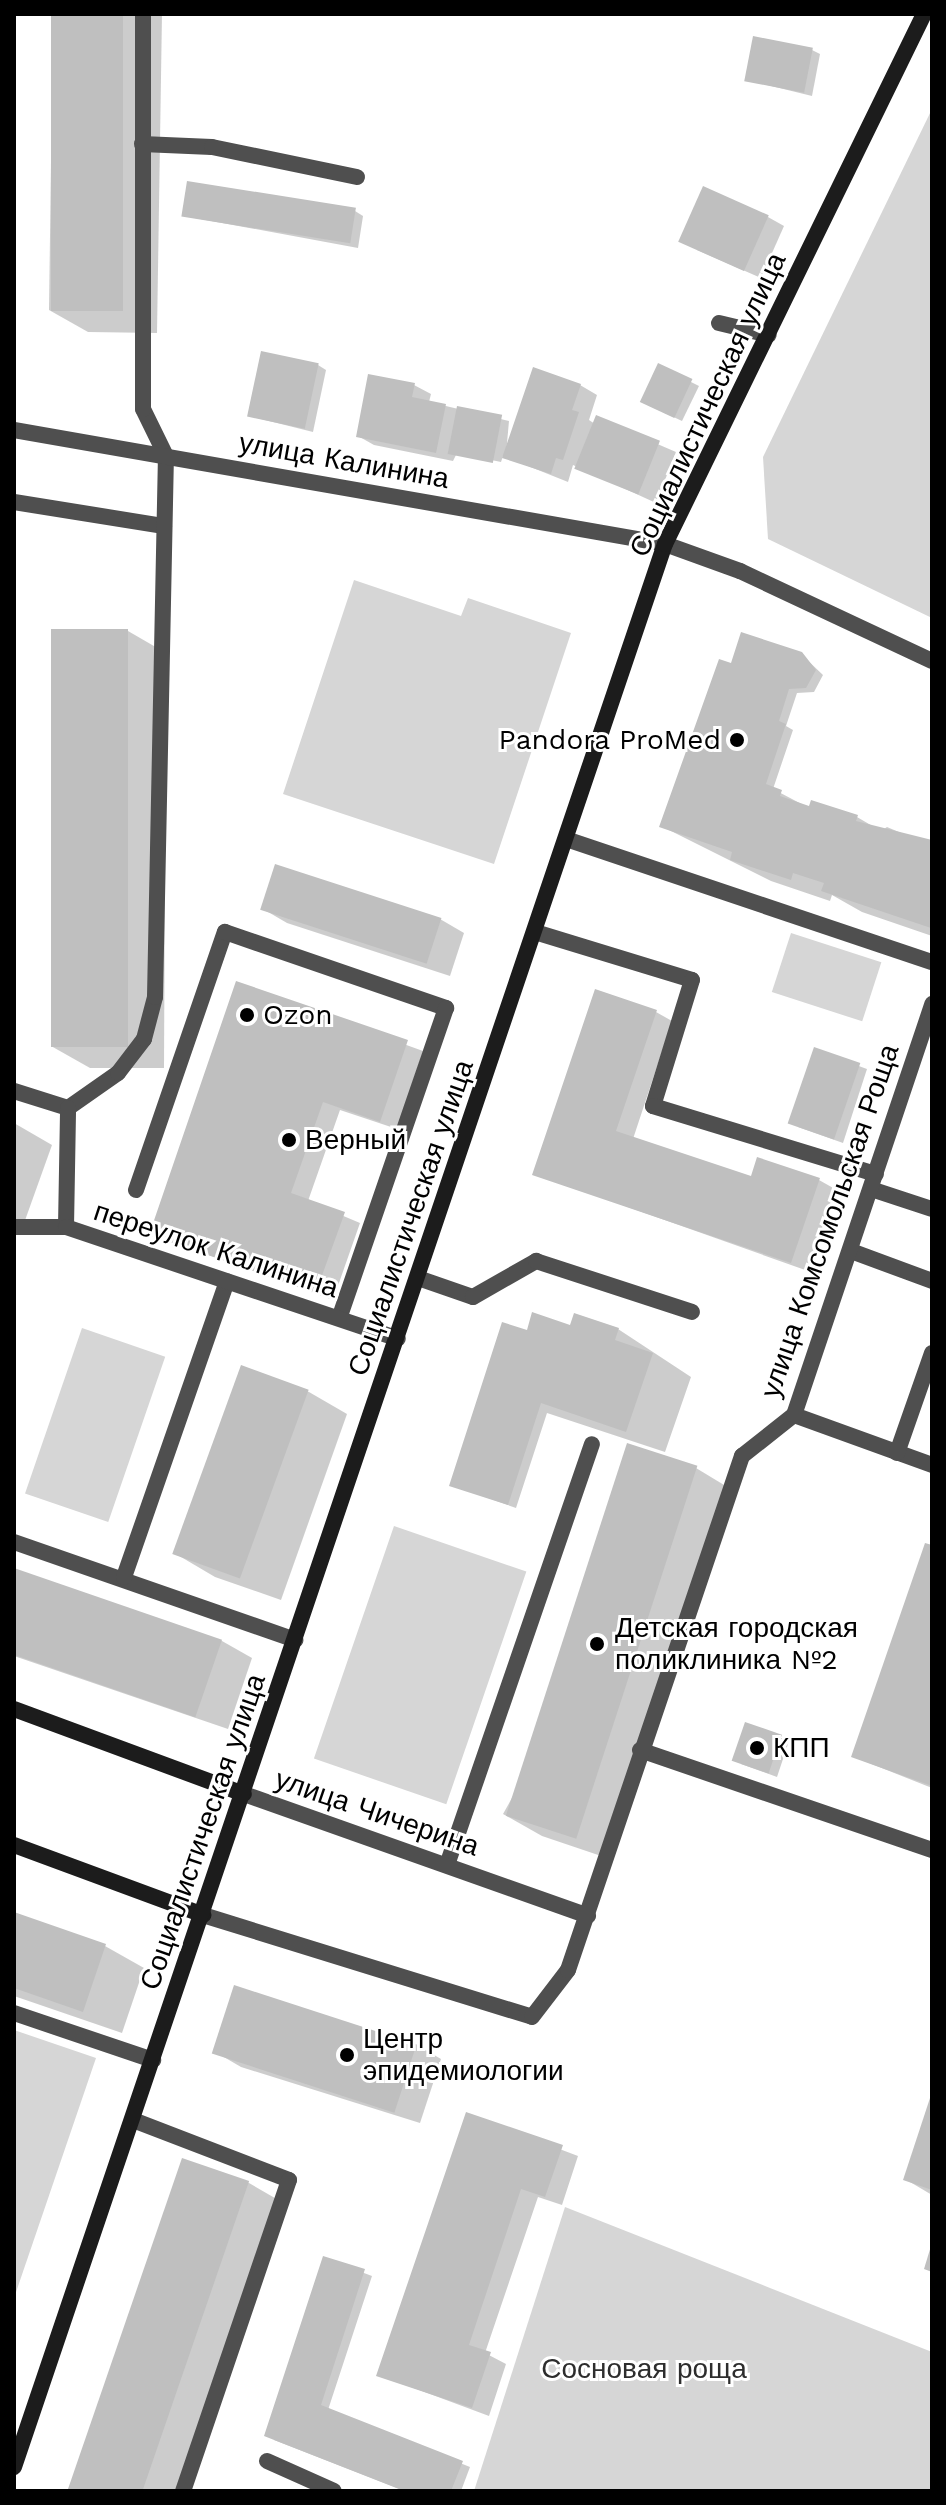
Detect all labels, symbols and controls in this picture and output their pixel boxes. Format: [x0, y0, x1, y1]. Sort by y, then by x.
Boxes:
street label: Социалистическая улица [623, 248, 793, 562]
street label: улица Калинина [236, 426, 452, 496]
place label: Pandora ProMed [498, 723, 721, 757]
marker: Pandora ProMed [728, 731, 746, 749]
place label: Ozon [263, 998, 333, 1032]
marker: Ozon [238, 1006, 256, 1024]
street label: улица Комсомольская Роща [754, 1040, 906, 1402]
street label: Социалистическая улица [341, 1056, 481, 1380]
place label: Верный [305, 1123, 406, 1157]
marker: Верный [280, 1131, 298, 1149]
street label: переулок Калинина [90, 1195, 342, 1305]
place label: Детская городская поликлиника №2 [615, 1611, 858, 1677]
marker: Детская городская поликлиника №2 [586, 1633, 608, 1655]
street label: Социалистическая улица [133, 1670, 273, 1994]
place label: КПП [773, 1731, 830, 1765]
marker: КПП [748, 1739, 766, 1757]
street label: улица Чичерина [271, 1762, 483, 1864]
place label: Центр эпидемиологии [363, 2022, 564, 2088]
marker: Центр эпидемиологии [338, 2046, 356, 2064]
park label: Сосновая роща [541, 2352, 747, 2386]

